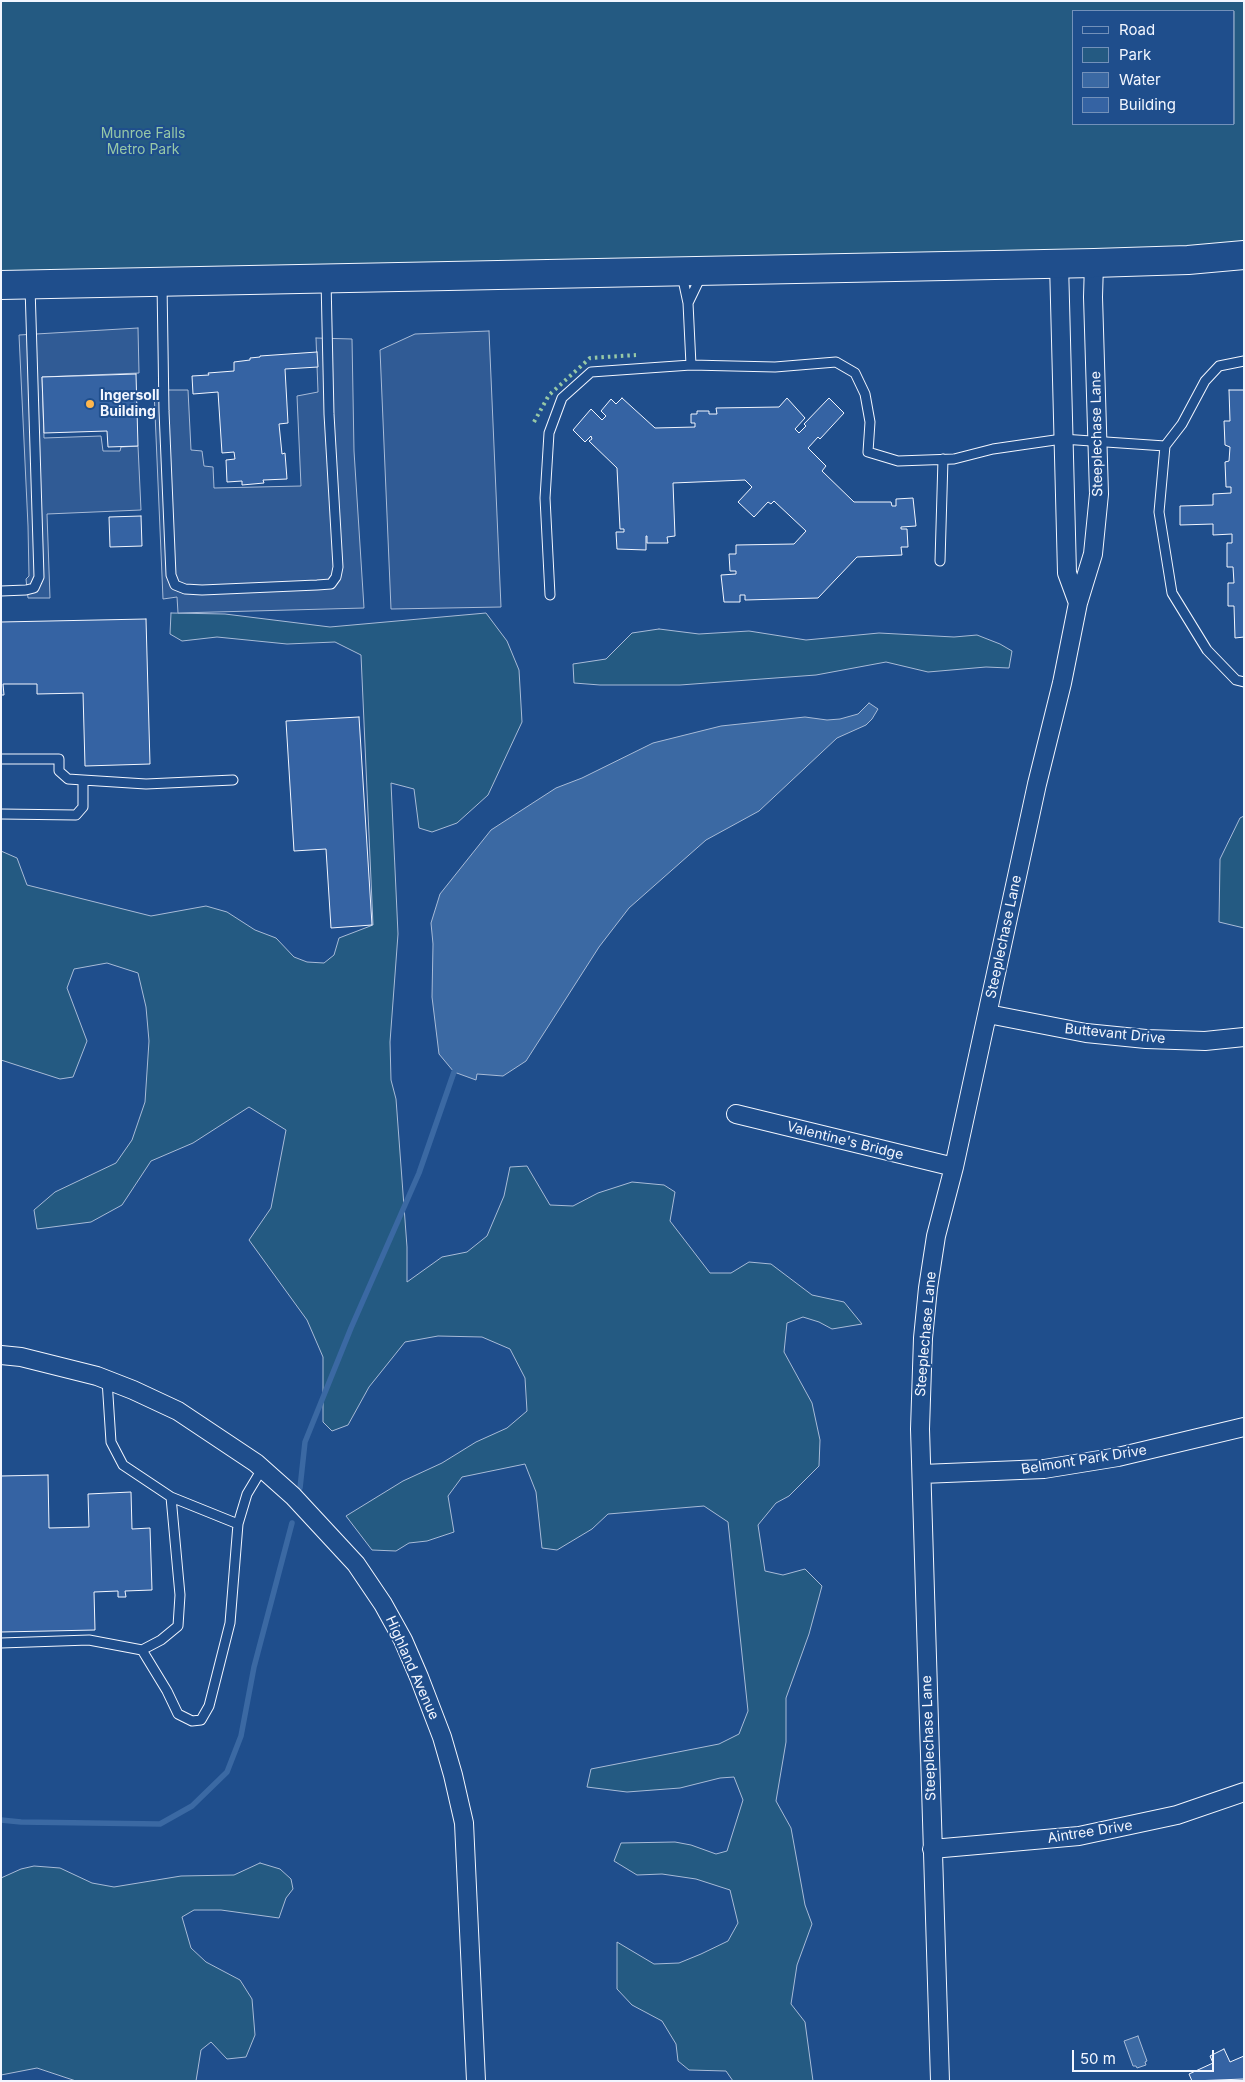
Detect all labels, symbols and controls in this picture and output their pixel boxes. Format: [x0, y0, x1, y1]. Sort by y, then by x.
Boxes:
legend [1072, 10, 1235, 125]
text: Road [1119, 20, 1155, 39]
text: Park [1119, 45, 1151, 64]
text: Water [1119, 70, 1161, 89]
text: Building [1119, 95, 1176, 114]
park label: Munroe Falls Metro Park [101, 126, 185, 158]
street label: Steeplechase Lane [1088, 371, 1106, 497]
place label: Ingersoll Building [100, 388, 160, 421]
marker: Ingersoll Building [84, 398, 96, 410]
street label: Steeplechase Lane [983, 874, 1025, 1000]
street label: Buttevant Drive [1064, 1020, 1166, 1048]
street label: Valentine's Bridge [785, 1118, 905, 1164]
street label: Steeplechase Lane [912, 1271, 940, 1397]
street label: Belmont Park Drive [1020, 1442, 1148, 1478]
street label: Highland Avenue [382, 1613, 442, 1723]
street label: Steeplechase Lane [918, 1675, 940, 1801]
street label: Aintree Drive [1046, 1817, 1134, 1847]
scale bar [1075, 2040, 1218, 2072]
text: 50 m [1080, 2049, 1116, 2068]

